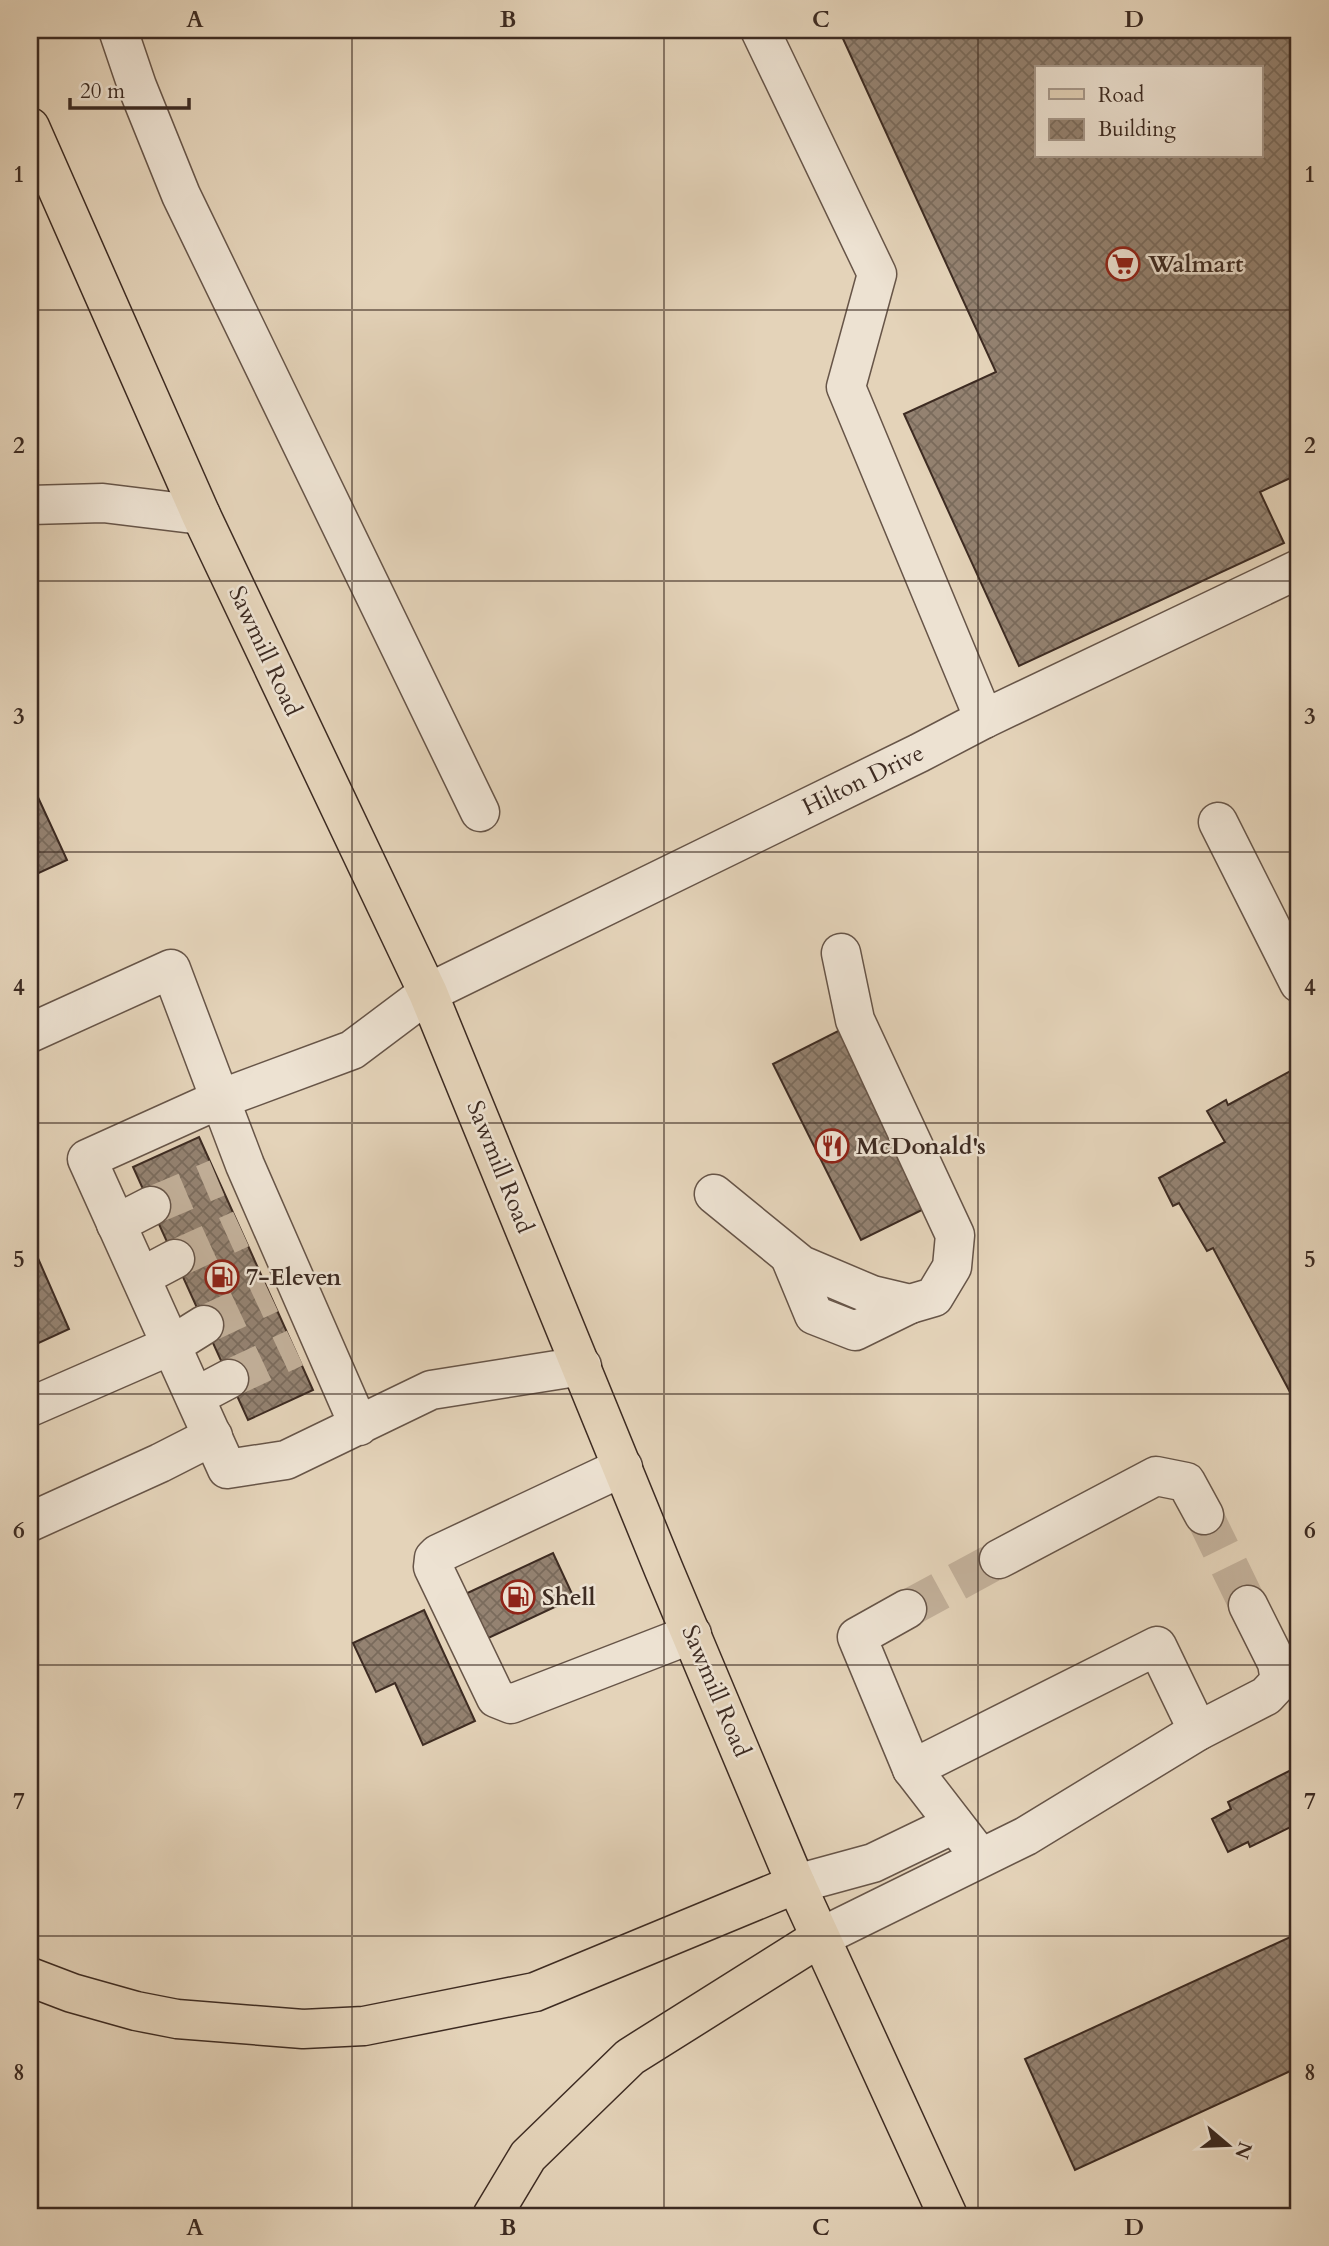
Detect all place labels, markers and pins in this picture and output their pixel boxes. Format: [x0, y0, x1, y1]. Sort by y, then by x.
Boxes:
supermarket icon: Walmart [1104, 245, 1142, 283]
place label: Walmart [1147, 248, 1244, 281]
restaurant icon: McDonald's [813, 1127, 851, 1165]
place label: McDonald's [856, 1130, 986, 1163]
fuel station icon: 7-Eleven [203, 1258, 241, 1296]
place label: 7-Eleven [246, 1261, 342, 1294]
fuel station icon: Shell [499, 1578, 537, 1616]
place label: Shell [542, 1581, 596, 1614]

